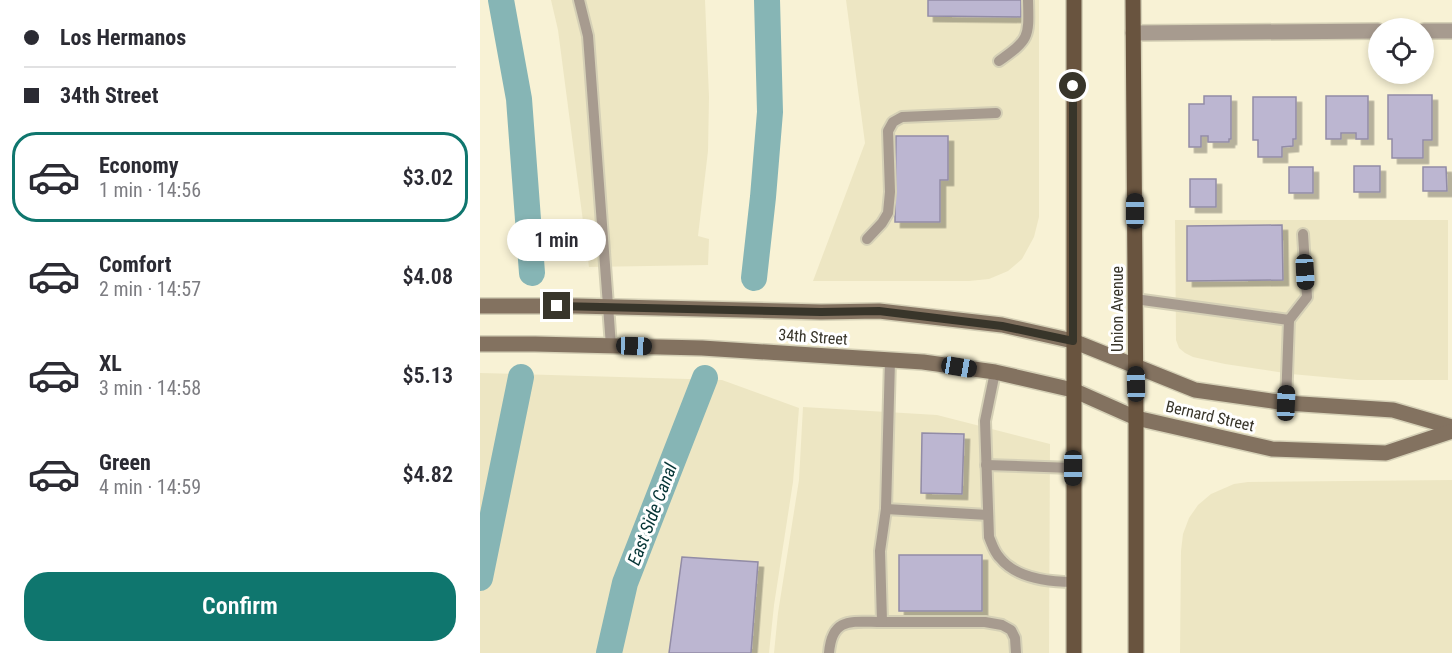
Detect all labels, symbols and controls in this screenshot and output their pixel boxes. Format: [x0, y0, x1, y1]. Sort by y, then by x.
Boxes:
map controls [1368, 18, 1434, 84]
button: locate [1368, 18, 1434, 84]
text: Los Hermanos [60, 25, 186, 50]
route start [1059, 72, 1086, 99]
text: 34th Street [60, 83, 158, 108]
icon: car [27, 150, 81, 204]
text: Economy [99, 153, 179, 178]
text: $3.02 [402, 165, 453, 190]
text: 1 min · 14:56 [99, 178, 201, 202]
car [1126, 193, 1144, 229]
callout: 1 min [508, 219, 607, 261]
text: 1 min [534, 228, 579, 252]
icon: car [27, 249, 81, 303]
text: Comfort [99, 252, 172, 277]
car [1295, 254, 1315, 290]
text: $4.08 [402, 264, 453, 289]
street label: Union Avenue [1108, 266, 1127, 352]
text: 2 min · 14:57 [99, 277, 201, 301]
route end [543, 292, 570, 319]
street label: 34th Street [778, 325, 849, 349]
car [616, 336, 652, 356]
icon: car [27, 348, 81, 402]
text: XL [99, 351, 122, 376]
car [940, 355, 978, 379]
text: $5.13 [402, 363, 453, 388]
car [1127, 366, 1145, 402]
text: 3 min · 14:58 [99, 376, 201, 400]
car [1276, 385, 1296, 421]
street label: Bernard Street [1164, 397, 1256, 435]
icon: car [27, 447, 81, 501]
text: Green [99, 450, 151, 475]
car [1064, 450, 1082, 486]
water label: East Side Canal [623, 459, 681, 568]
text: $4.82 [402, 462, 453, 487]
text: 4 min · 14:59 [99, 475, 201, 499]
button: Confirm [24, 572, 456, 641]

